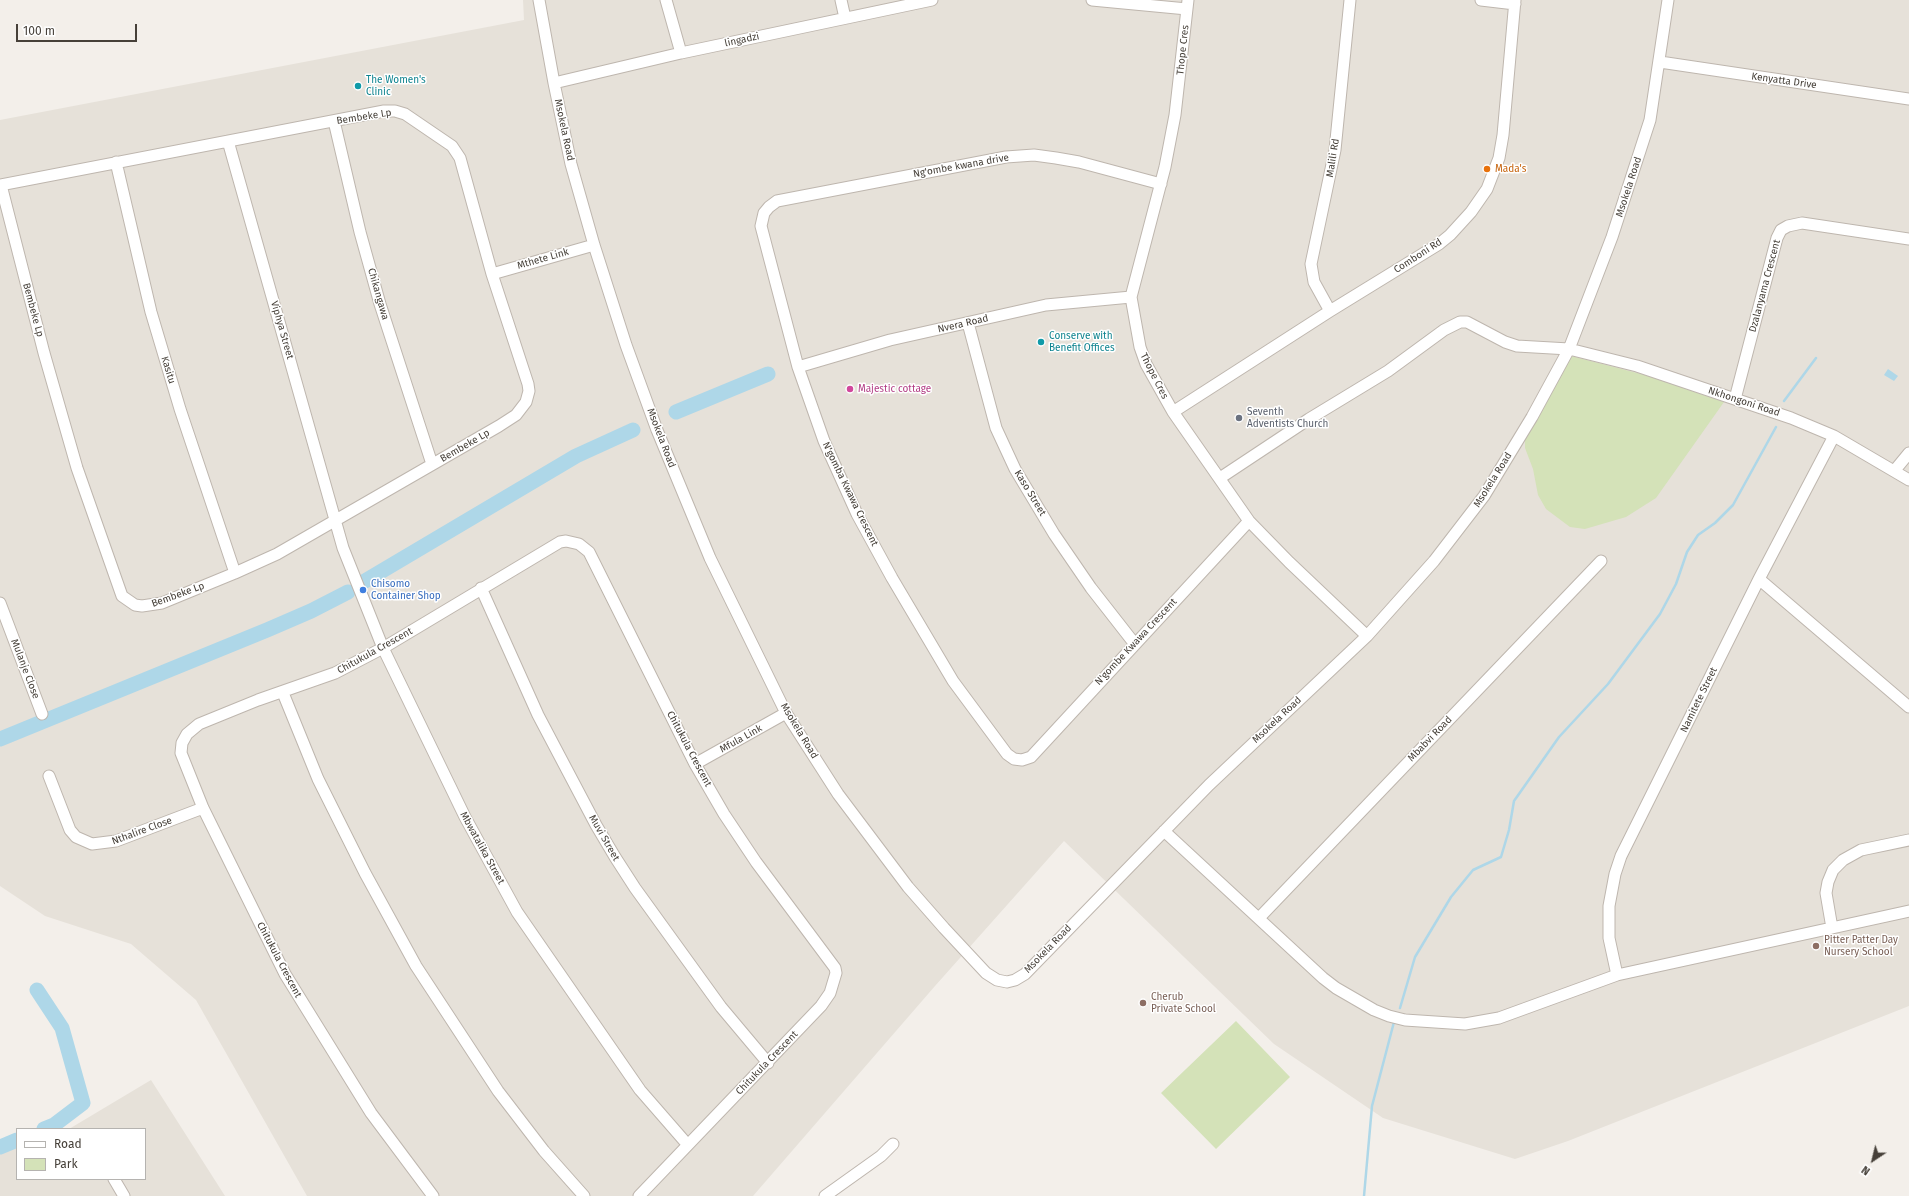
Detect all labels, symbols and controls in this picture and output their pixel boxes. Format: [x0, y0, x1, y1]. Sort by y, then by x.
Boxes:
scale bar [18, 16, 139, 42]
text: 100 m [23, 24, 55, 38]
street label: Thope Cres [1174, 24, 1192, 76]
street label: lingadzi [724, 30, 760, 50]
street label: Kenyatta Drive [1751, 70, 1817, 92]
place label: The Women's Clinic [366, 74, 426, 98]
marker: The Women's Clinic [353, 81, 363, 91]
street label: Msokela Road [552, 98, 576, 162]
street label: Bembeke Lp [336, 107, 392, 127]
street label: Malili Rd [1324, 138, 1342, 178]
street label: Ng'ombe kwana drive [912, 152, 1010, 180]
street label: Msokela Road [1614, 155, 1644, 219]
place label: Mada's [1495, 163, 1526, 175]
marker: Mada's [1482, 164, 1492, 174]
street label: Comboni Rd [1392, 236, 1444, 276]
street label: Dzalanyama Crescent [1747, 238, 1783, 334]
street label: Mthete Link [516, 246, 570, 272]
street label: Chikangawa [365, 267, 391, 321]
street label: Bembeke Lp [20, 282, 46, 338]
street label: Viphya Street [268, 299, 296, 361]
street label: Nvera Road [936, 312, 990, 336]
place label: Conserve with Benefit Offices [1049, 330, 1115, 354]
marker: Conserve with Benefit Offices [1036, 337, 1046, 347]
street label: Thope Cres [1137, 351, 1171, 401]
street label: Kasitu [158, 355, 178, 385]
place label: Majestic cottage [858, 383, 931, 395]
marker: Majestic cottage [845, 384, 855, 394]
street label: Nkhongoni Road [1707, 385, 1781, 419]
place label: Seventh Adventists Church [1247, 406, 1328, 430]
street label: Msokela Road [644, 407, 678, 469]
marker: Seventh Adventists Church [1234, 413, 1244, 423]
street label: Bembeke Lp [438, 427, 492, 465]
street label: N'gomba Kwawa Crescent [820, 440, 880, 548]
street label: Msokela Road [1471, 450, 1515, 510]
street label: Kaso Street [1012, 468, 1048, 518]
place label: Chisomo Container Shop [371, 578, 441, 602]
street label: Bembeke Lp [150, 580, 206, 610]
marker: Chisomo Container Shop [358, 585, 368, 595]
street label: N'gombe Kwawa Crescent [1093, 596, 1179, 688]
street label: Chitukula Crescent [335, 625, 415, 677]
street label: Mulanje Close [8, 637, 42, 701]
street label: Namitete Street [1678, 665, 1720, 735]
street label: Msokela Road [1250, 694, 1304, 746]
street label: Msokela Road [778, 701, 820, 761]
street label: Chitukula Crescent [664, 709, 714, 789]
street label: Mbabvi Road [1405, 714, 1455, 764]
street label: Mfula Link [718, 722, 764, 756]
street label: Mbwatalika Street [457, 810, 507, 886]
street label: Muvi Street [586, 813, 622, 863]
street label: Nthalire Close [110, 815, 174, 847]
street label: Chitukula Crescent [254, 920, 304, 1000]
street label: Msokela Road [1022, 922, 1074, 976]
place label: Pitter Patter Day Nursery School [1824, 934, 1898, 958]
marker: Pitter Patter Day Nursery School [1811, 941, 1821, 951]
place label: Cherub Private School [1151, 991, 1216, 1014]
marker: Cherub Private School [1138, 998, 1148, 1008]
street label: Chitukula Crescent [733, 1029, 801, 1097]
legend [16, 1128, 146, 1180]
text: Road [54, 1137, 82, 1151]
north arrow [1853, 1140, 1893, 1180]
text: Park [54, 1157, 78, 1171]
text: N [1859, 1163, 1873, 1178]

